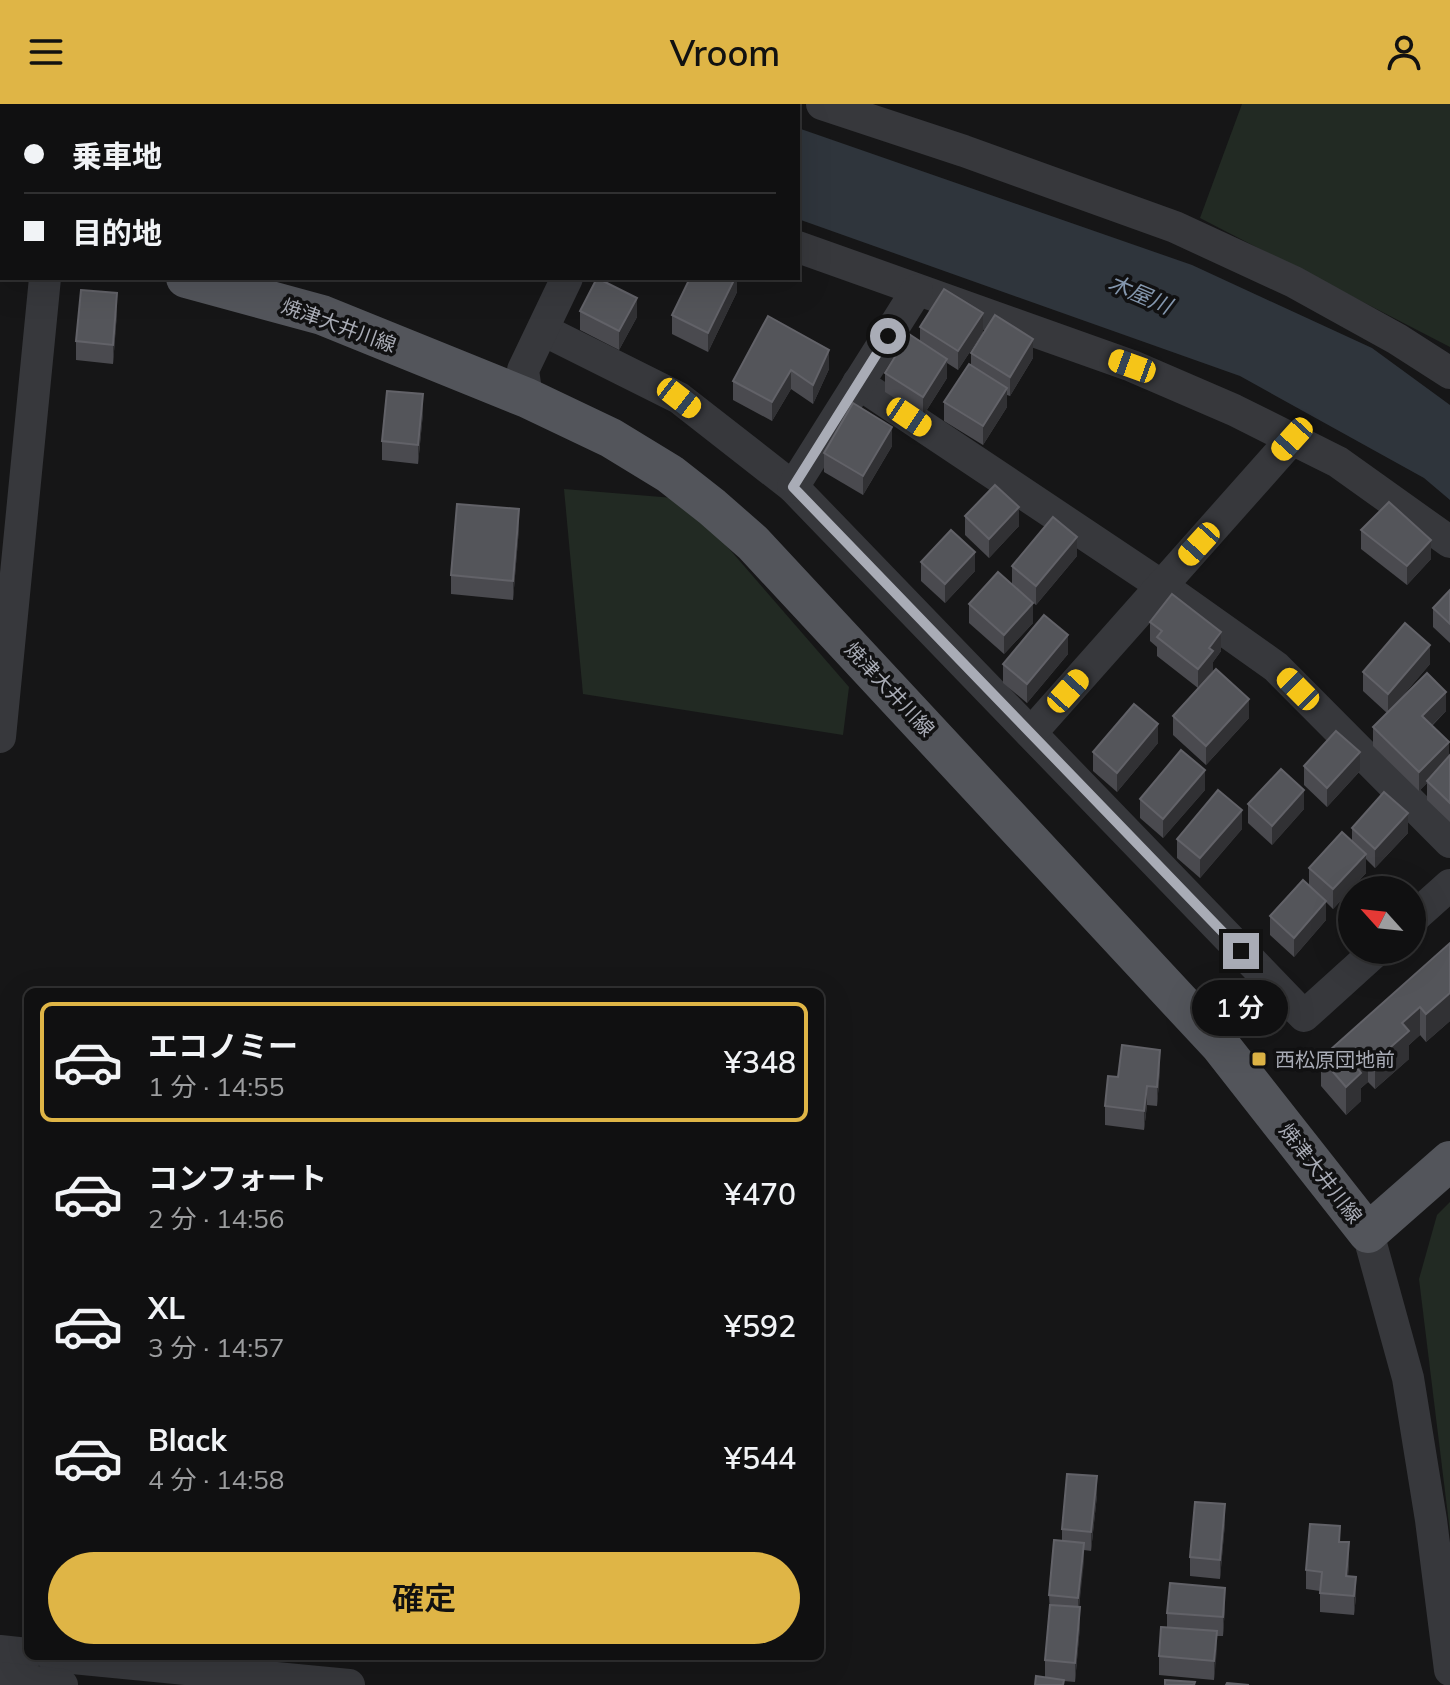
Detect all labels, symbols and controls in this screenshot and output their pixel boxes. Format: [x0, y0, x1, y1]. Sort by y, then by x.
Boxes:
icon: menu [24, 30, 68, 74]
text: Vroom [670, 30, 780, 75]
icon: person [1382, 30, 1426, 74]
text: 乗車地 [72, 137, 162, 175]
text: 目的地 [72, 214, 162, 252]
water label: 木屋川 [1104, 268, 1178, 321]
street label: 焼津大井川線 [278, 293, 400, 357]
route start [870, 318, 906, 354]
car [1105, 347, 1159, 385]
car [653, 374, 705, 422]
car [882, 394, 936, 440]
car [1267, 413, 1317, 465]
car [1174, 518, 1224, 570]
street label: 焼津大井川線 [840, 637, 940, 741]
car [1273, 664, 1323, 714]
car [1043, 665, 1093, 717]
north arrow [1338, 876, 1426, 964]
map controls [1338, 876, 1426, 964]
route end [1223, 933, 1259, 969]
callout: 1 分 [1193, 979, 1289, 1035]
text: 1 分 [1216, 991, 1264, 1024]
icon: car [52, 1026, 124, 1098]
text: エコノミー [148, 1027, 298, 1065]
text: ¥348 [724, 1043, 796, 1081]
place label: 西松原団地前 [1275, 1047, 1395, 1072]
marker: 西松原団地前 [1250, 1050, 1268, 1068]
text: 1 分 · 14:55 [148, 1070, 284, 1103]
street label: 焼津大井川線 [1274, 1118, 1368, 1228]
icon: car [52, 1158, 124, 1230]
text: コンフォート [148, 1159, 327, 1197]
text: ¥470 [724, 1175, 796, 1213]
text: 2 分 · 14:56 [148, 1202, 284, 1235]
text: XL [148, 1289, 185, 1327]
icon: car [52, 1290, 124, 1362]
text: ¥592 [724, 1307, 796, 1345]
text: 3 分 · 14:57 [148, 1331, 284, 1364]
text: Black [148, 1421, 227, 1459]
icon: car [52, 1422, 124, 1494]
text: ¥544 [724, 1439, 796, 1477]
text: 4 分 · 14:58 [148, 1463, 284, 1496]
button: 確定 [48, 1552, 800, 1644]

